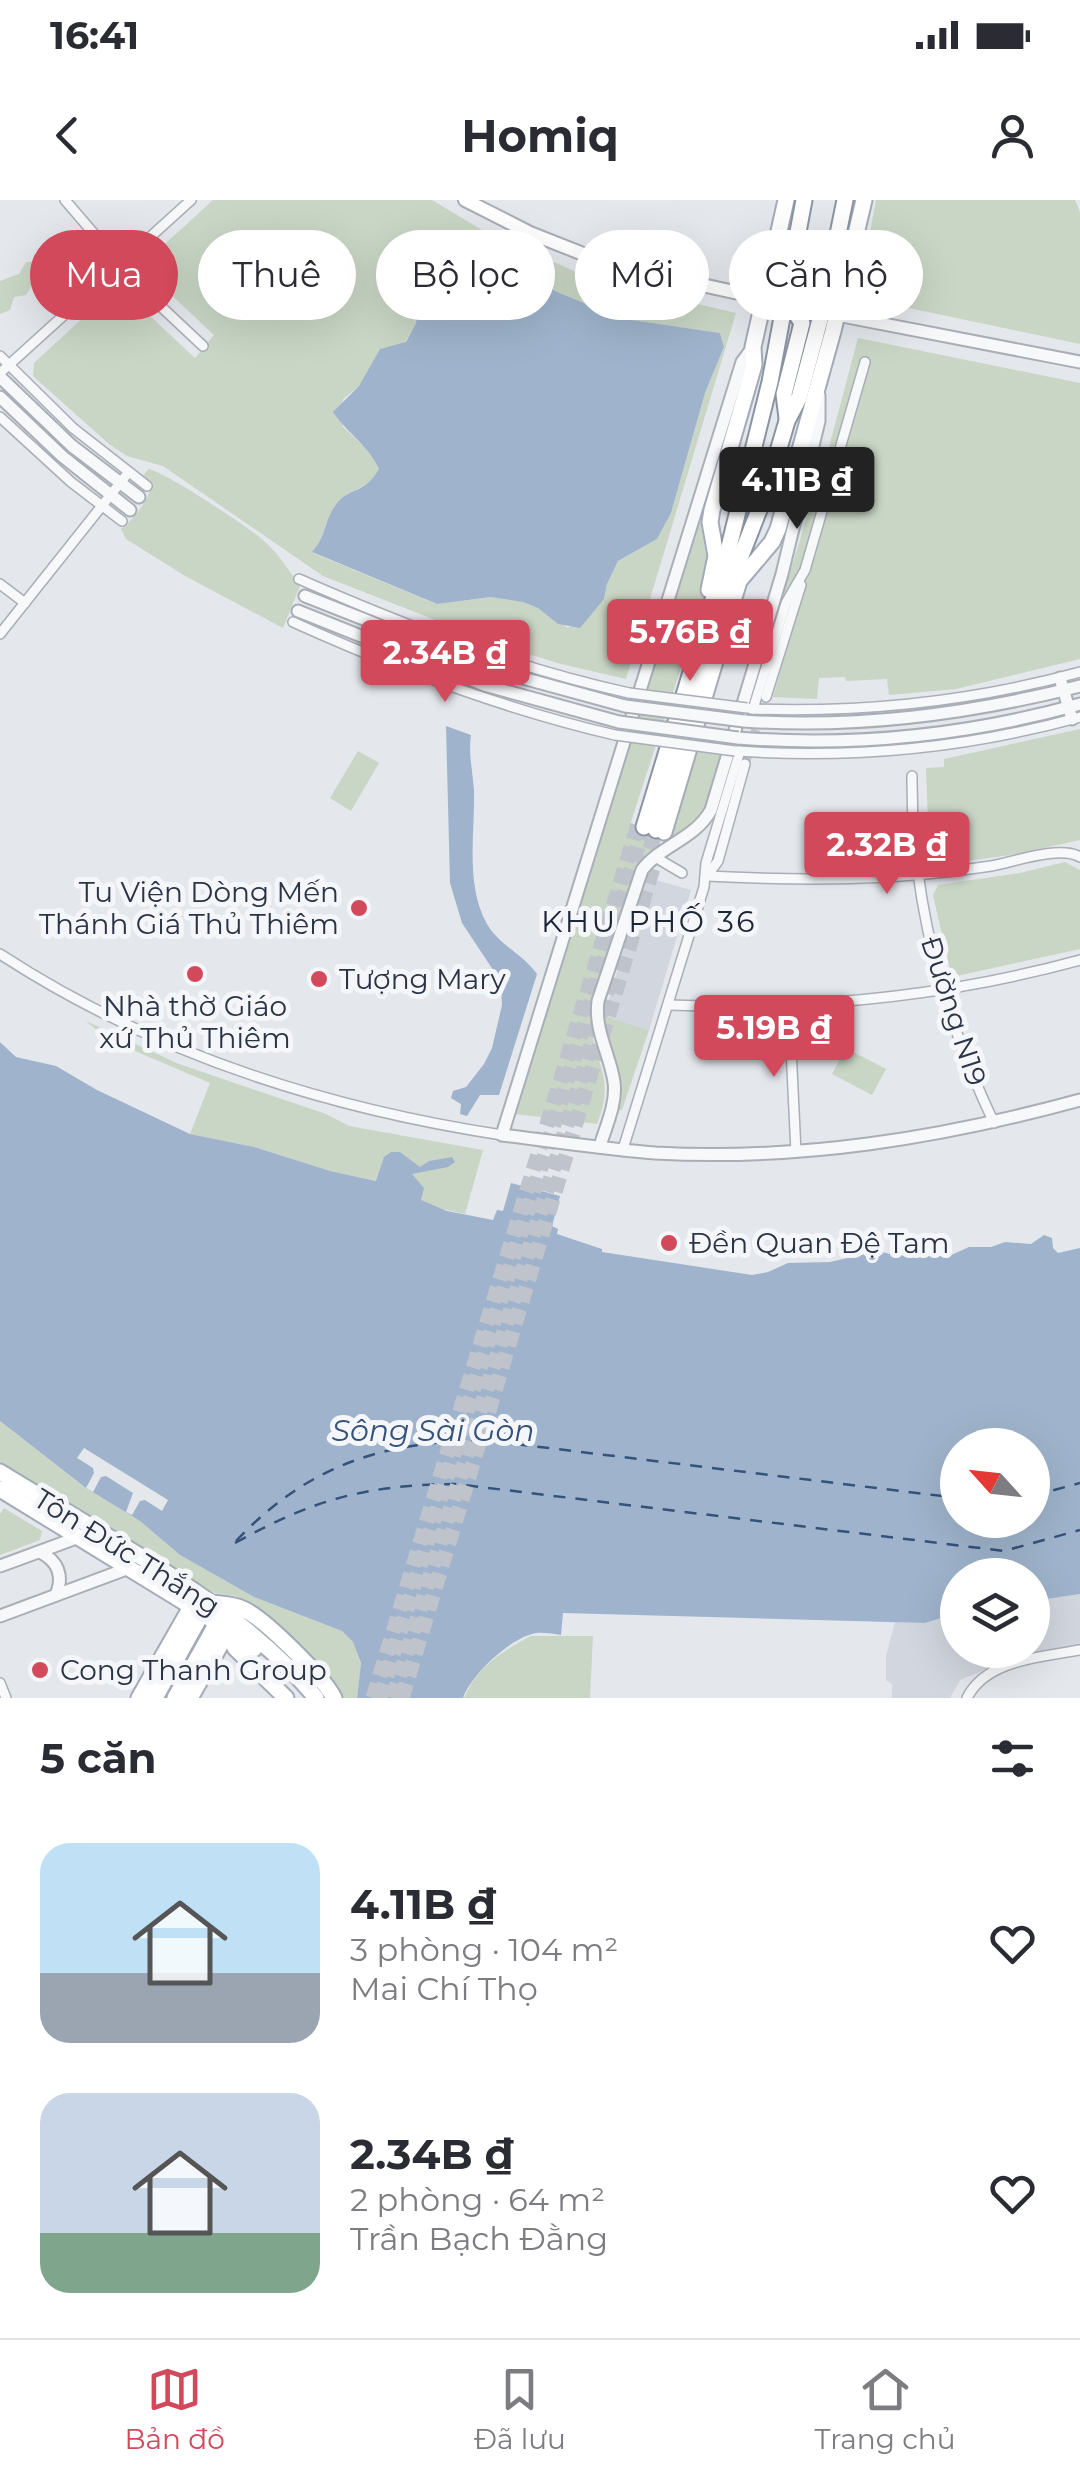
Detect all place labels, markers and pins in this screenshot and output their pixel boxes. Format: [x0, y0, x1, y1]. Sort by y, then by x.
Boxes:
pin: 4.11B ₫ [705, 447, 889, 532]
pin: 5.76B ₫ [598, 599, 782, 684]
pin: 2.34B ₫ [353, 620, 537, 705]
pin: 2.32B ₫ [795, 812, 979, 897]
place label: Tu Viện Dòng Mến Thánh Giá Thủ Thiêm [39, 875, 339, 941]
marker: Tu Viện Dòng Mến Thánh Giá Thủ Thiêm [348, 897, 370, 919]
place label: Tượng Mary [339, 962, 506, 996]
marker: Nhà thờ Giáo xứ Thủ Thiêm [184, 963, 206, 985]
marker: Tượng Mary [308, 968, 330, 990]
place label: Nhà thờ Giáo xứ Thủ Thiêm [99, 989, 291, 1055]
pin: 5.19B ₫ [682, 995, 866, 1080]
place label: Đền Quan Đệ Tam [689, 1226, 950, 1260]
marker: Đền Quan Đệ Tam [658, 1232, 680, 1254]
place label: Cong Thanh Group [60, 1653, 327, 1687]
marker: Cong Thanh Group [29, 1659, 51, 1681]

